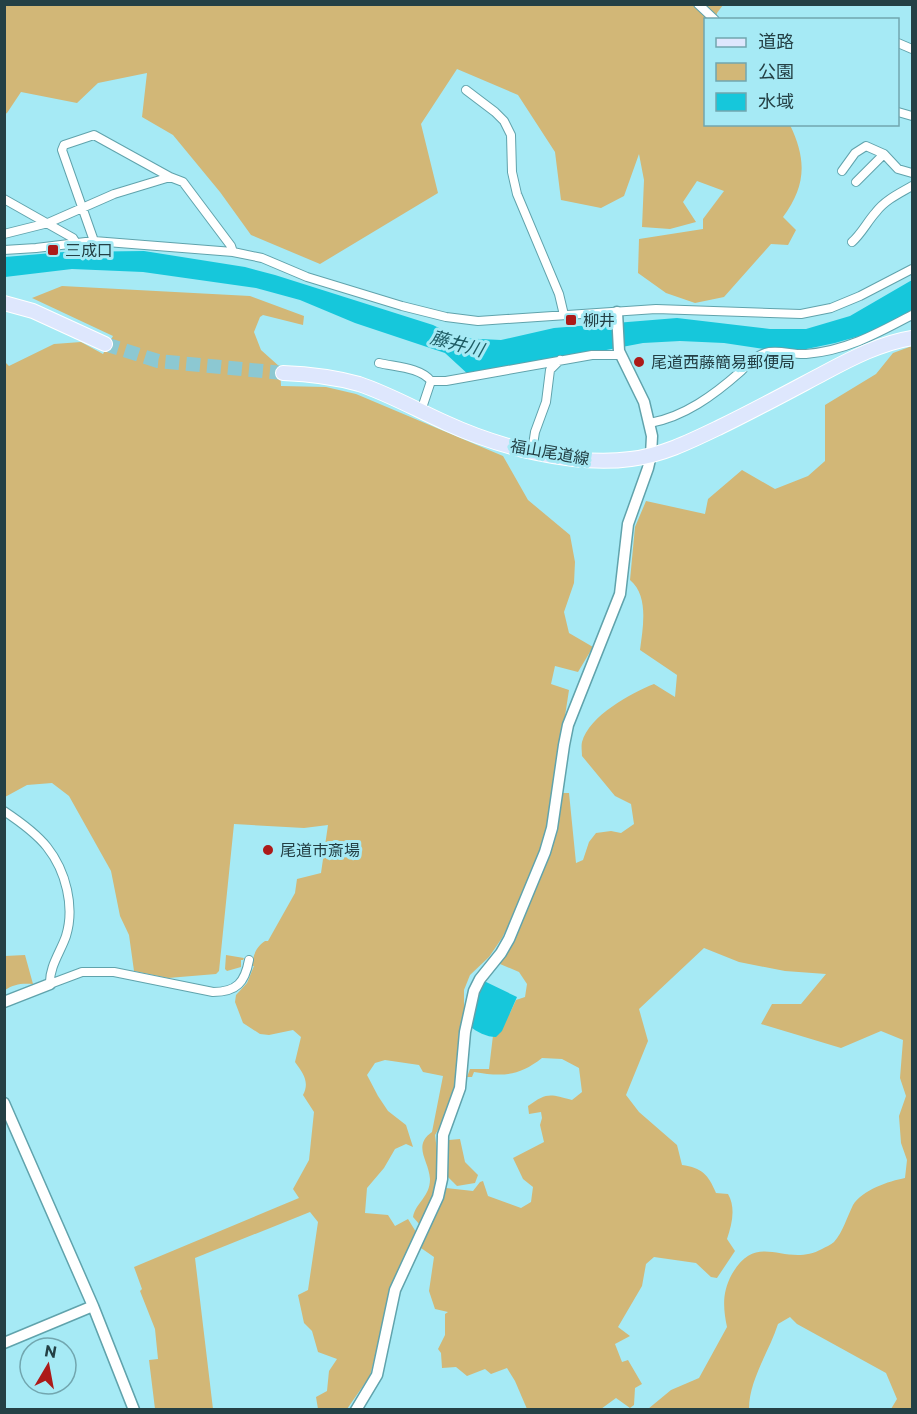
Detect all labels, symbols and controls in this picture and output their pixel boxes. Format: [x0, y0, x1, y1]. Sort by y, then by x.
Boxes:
legend [704, 18, 899, 126]
text: 道路 [758, 30, 794, 52]
text: 公園 [758, 60, 794, 82]
text: 水域 [758, 90, 794, 112]
place label: 三成口 [65, 240, 113, 259]
marker: 三成口 [46, 243, 60, 257]
place label: 柳井 [583, 310, 615, 329]
marker: 柳井 [564, 313, 578, 327]
water label: 藤井川 [428, 325, 488, 361]
place label: 尾道西藤簡易郵便局 [651, 352, 795, 371]
marker: 尾道西藤簡易郵便局 [632, 355, 646, 369]
street label: 福山尾道線 [509, 435, 591, 468]
place label: 尾道市斎場 [280, 840, 360, 859]
marker: 尾道市斎場 [261, 843, 275, 857]
north arrow [18, 1336, 78, 1396]
text: N [43, 1340, 58, 1361]

